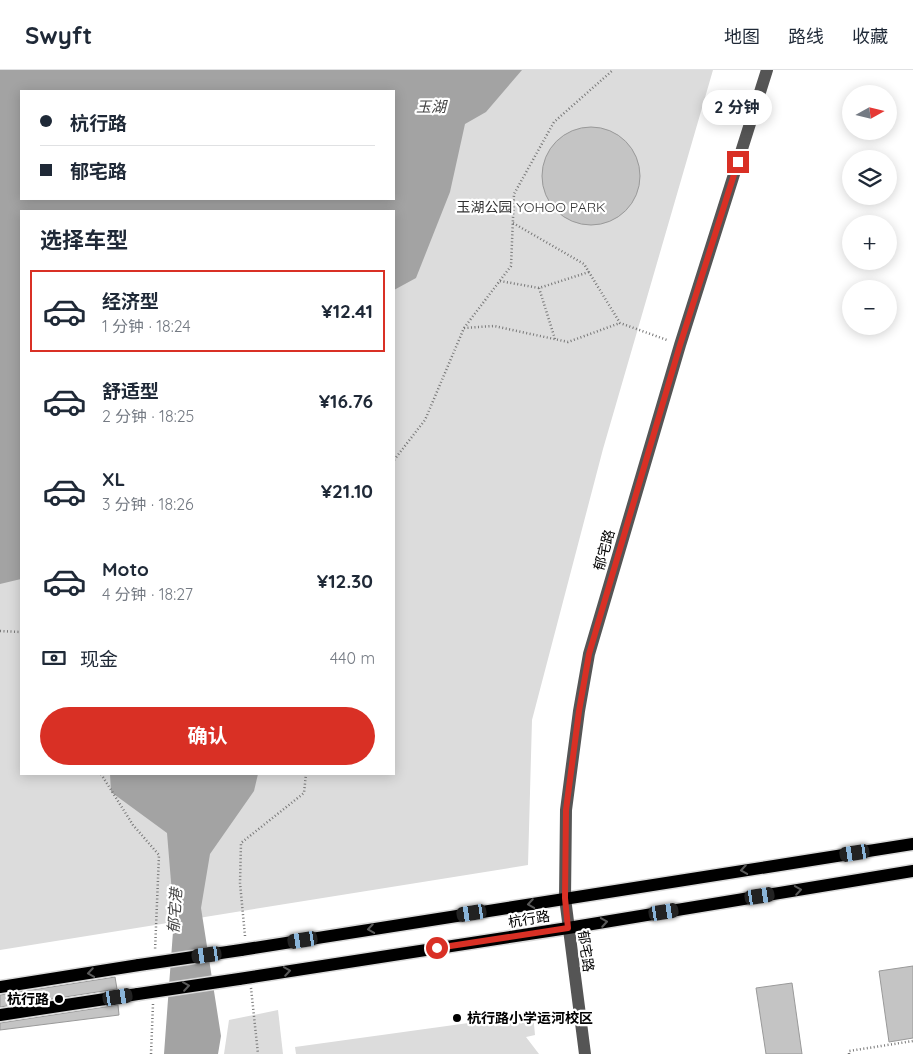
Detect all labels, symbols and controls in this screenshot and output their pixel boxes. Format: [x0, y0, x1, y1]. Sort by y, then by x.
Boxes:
text: Swyft [25, 20, 92, 50]
text: 地图 [724, 25, 760, 48]
text: 路线 [788, 25, 824, 48]
text: 收藏 [852, 25, 888, 48]
north arrow [842, 85, 898, 140]
map controls [842, 85, 897, 335]
callout: 2 分钟 [703, 89, 773, 124]
water label: 玉湖 [416, 97, 448, 116]
text: 2 分钟 [714, 97, 760, 117]
text: 杭行路 [70, 111, 127, 135]
button: layers [842, 150, 897, 205]
route end [727, 151, 749, 173]
text: 郁宅路 [70, 159, 127, 183]
park label: 玉湖公园 YOHOO PARK [456, 198, 606, 216]
button: + [842, 215, 897, 270]
text: 选择车型 [40, 226, 128, 254]
button: − [842, 280, 897, 335]
icon: car [42, 289, 87, 334]
text: 经济型 [102, 289, 159, 313]
text: ¥12.41 [321, 299, 373, 323]
text: 1 分钟 · 18:24 [102, 316, 191, 336]
icon: car [42, 379, 87, 424]
text: 舒适型 [102, 379, 159, 403]
text: ¥16.76 [319, 389, 373, 413]
text: 2 分钟 · 18:25 [102, 406, 194, 426]
text: XL [102, 467, 125, 491]
icon: car [42, 469, 87, 514]
text: ¥21.10 [321, 479, 373, 503]
text: 3 分钟 · 18:26 [102, 494, 194, 514]
street label: 郁宅路 [590, 527, 618, 573]
text: Moto [102, 557, 149, 581]
icon: car [42, 559, 87, 604]
text: ¥12.30 [317, 569, 373, 593]
text: 4 分钟 · 18:27 [102, 584, 193, 604]
icon: cash [40, 644, 68, 672]
text: 现金 [80, 647, 118, 671]
text: 440 m [330, 648, 375, 668]
button: 确认 [40, 707, 375, 765]
car [839, 843, 870, 863]
one-way arrow [739, 865, 748, 875]
one-way arrow [794, 885, 803, 895]
water label: 郁宅港 [163, 886, 186, 934]
car [744, 886, 775, 906]
one-way arrow [527, 898, 536, 908]
car [648, 902, 679, 922]
car [456, 903, 487, 923]
street label: 杭行路 [507, 907, 551, 931]
one-way arrow [600, 917, 608, 928]
one-way arrow [367, 924, 375, 934]
street label: 郁宅路 [574, 929, 598, 973]
car [287, 930, 318, 950]
route start [426, 937, 448, 959]
car [191, 945, 222, 965]
one-way arrow [284, 966, 292, 977]
one-way arrow [87, 967, 96, 977]
one-way arrow [182, 982, 190, 992]
car [102, 987, 133, 1007]
place label: 杭行路 [7, 990, 49, 1008]
marker: 杭行路 [53, 993, 65, 1005]
place label: 杭行路小学运河校区 [467, 1009, 593, 1027]
marker: 杭行路小学运河校区 [451, 1012, 463, 1024]

